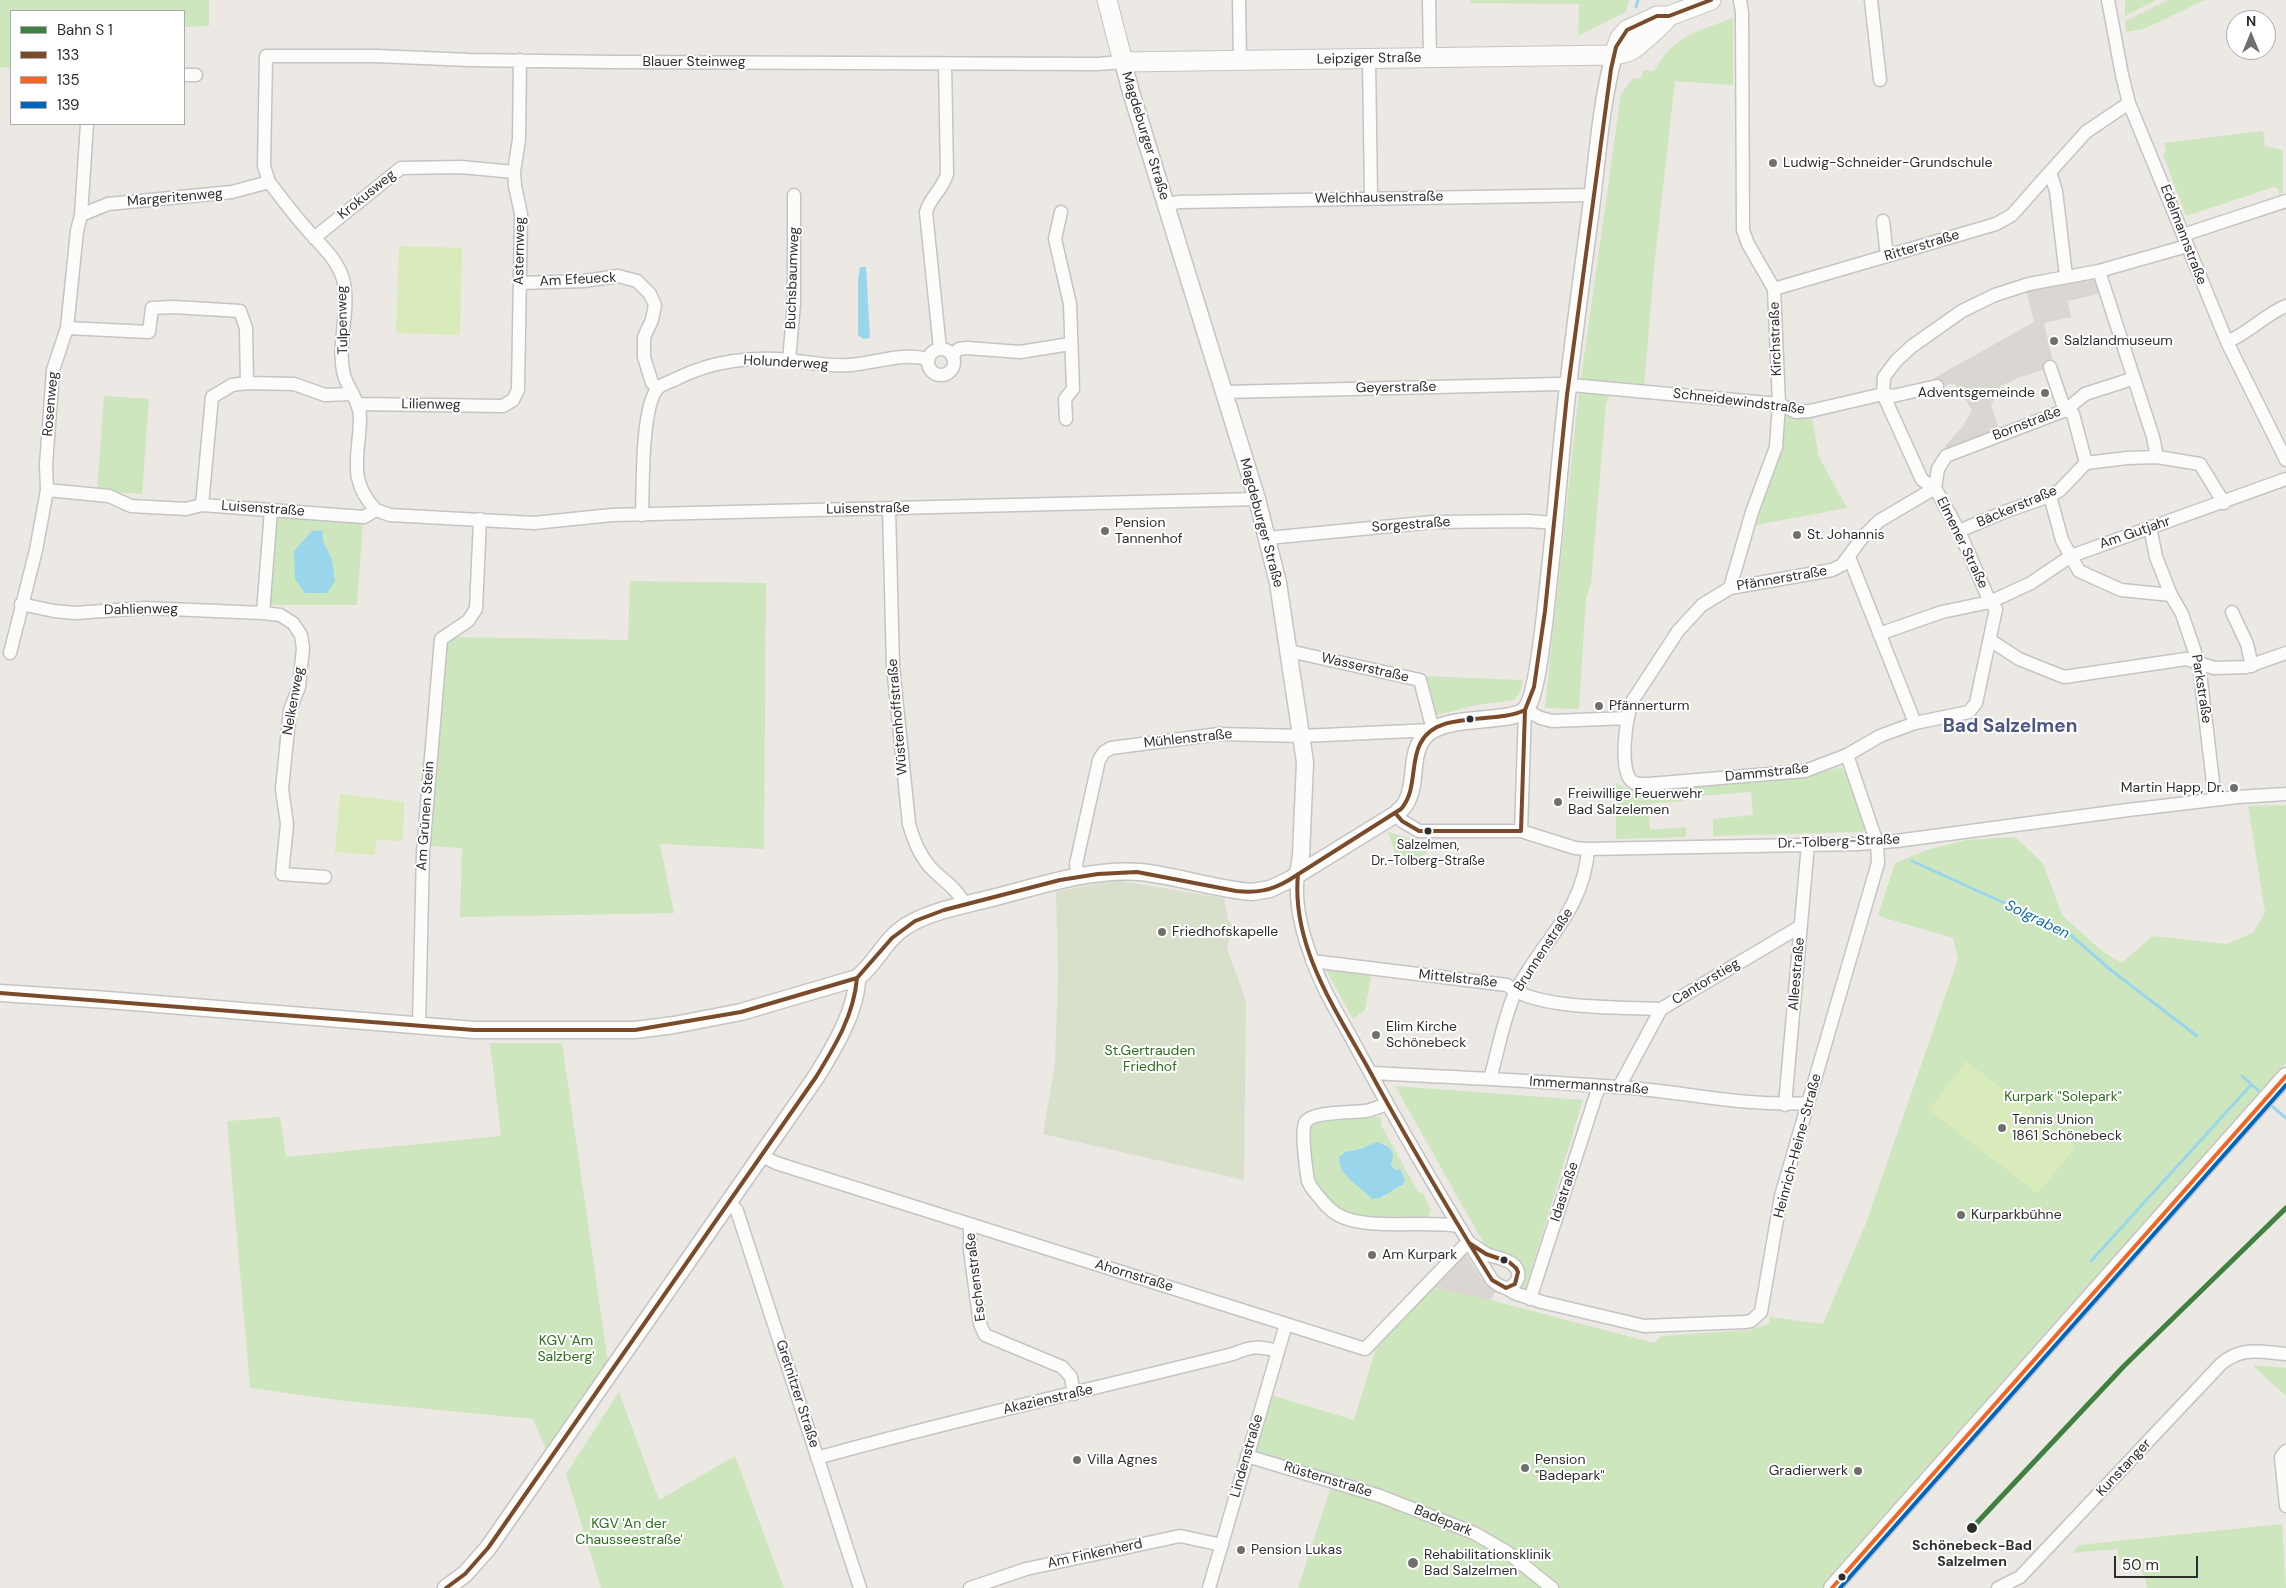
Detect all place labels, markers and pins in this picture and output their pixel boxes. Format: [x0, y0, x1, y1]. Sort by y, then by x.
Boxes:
place label: Ludwig-Schneider-Grundschule [1783, 155, 1992, 171]
marker: Ludwig-Schneider-Grundschule [1767, 157, 1779, 169]
place label: Salzlandmuseum [2064, 333, 2173, 349]
marker: Salzlandmuseum [2048, 335, 2060, 347]
place label: Adventsgemeinde [1918, 385, 2035, 401]
marker: Adventsgemeinde [2039, 387, 2051, 399]
place label: Pension Tannenhof [1115, 515, 1183, 548]
marker: Pension Tannenhof [1099, 525, 1111, 537]
place label: St. Johannis [1807, 527, 1885, 543]
marker: St. Johannis [1791, 529, 1803, 541]
place label: Pfännerturm [1609, 698, 1690, 714]
marker: Pfännerturm [1593, 700, 1605, 712]
unlabelled marker [1465, 714, 1475, 724]
place label: Martin Happ, Dr. [2121, 780, 2224, 796]
marker: Martin Happ, Dr. [2228, 782, 2240, 794]
place label: Freiwillige Feuerwehr Bad Salzelemen [1568, 786, 1702, 819]
marker: Freiwillige Feuerwehr Bad Salzelemen [1552, 796, 1564, 808]
marker: Salzelmen, Dr.-Tolberg-Straße [1423, 826, 1433, 836]
place label: Salzelmen, Dr.-Tolberg-Straße [1371, 838, 1485, 869]
place label: Friedhofskapelle [1172, 924, 1278, 940]
marker: Friedhofskapelle [1156, 926, 1168, 938]
place label: Elim Kirche Schönebeck [1386, 1019, 1466, 1052]
marker: Elim Kirche Schönebeck [1370, 1029, 1382, 1041]
place label: Tennis Union 1861 Schönebeck [2012, 1112, 2122, 1144]
marker: Tennis Union 1861 Schönebeck [1996, 1122, 2008, 1134]
place label: Kurparkbühne [1971, 1207, 2062, 1223]
marker: Kurparkbühne [1955, 1209, 1967, 1221]
place label: Am Kurpark [1382, 1247, 1457, 1263]
marker: Am Kurpark [1366, 1249, 1378, 1261]
unlabelled marker [1499, 1255, 1509, 1265]
place label: Villa Agnes [1087, 1452, 1157, 1468]
place label: Pension "Badepark" [1535, 1452, 1605, 1484]
marker: Villa Agnes [1071, 1454, 1083, 1466]
marker: Pension "Badepark" [1519, 1462, 1531, 1474]
place label: Gradierwerk [1769, 1463, 1848, 1479]
marker: Gradierwerk [1852, 1465, 1864, 1477]
marker: Schönebeck-Bad Salzelmen [1965, 1521, 1979, 1535]
place label: Schönebeck-Bad Salzelmen [1912, 1538, 2032, 1570]
place label: Pension Lukas [1251, 1542, 1342, 1558]
marker: Pension Lukas [1235, 1544, 1247, 1556]
place label: Rehabilitationsklinik Bad Salzelmen [1424, 1547, 1551, 1580]
marker: Rehabilitationsklinik Bad Salzelmen [1406, 1556, 1420, 1570]
unlabelled marker [1837, 1572, 1847, 1582]

